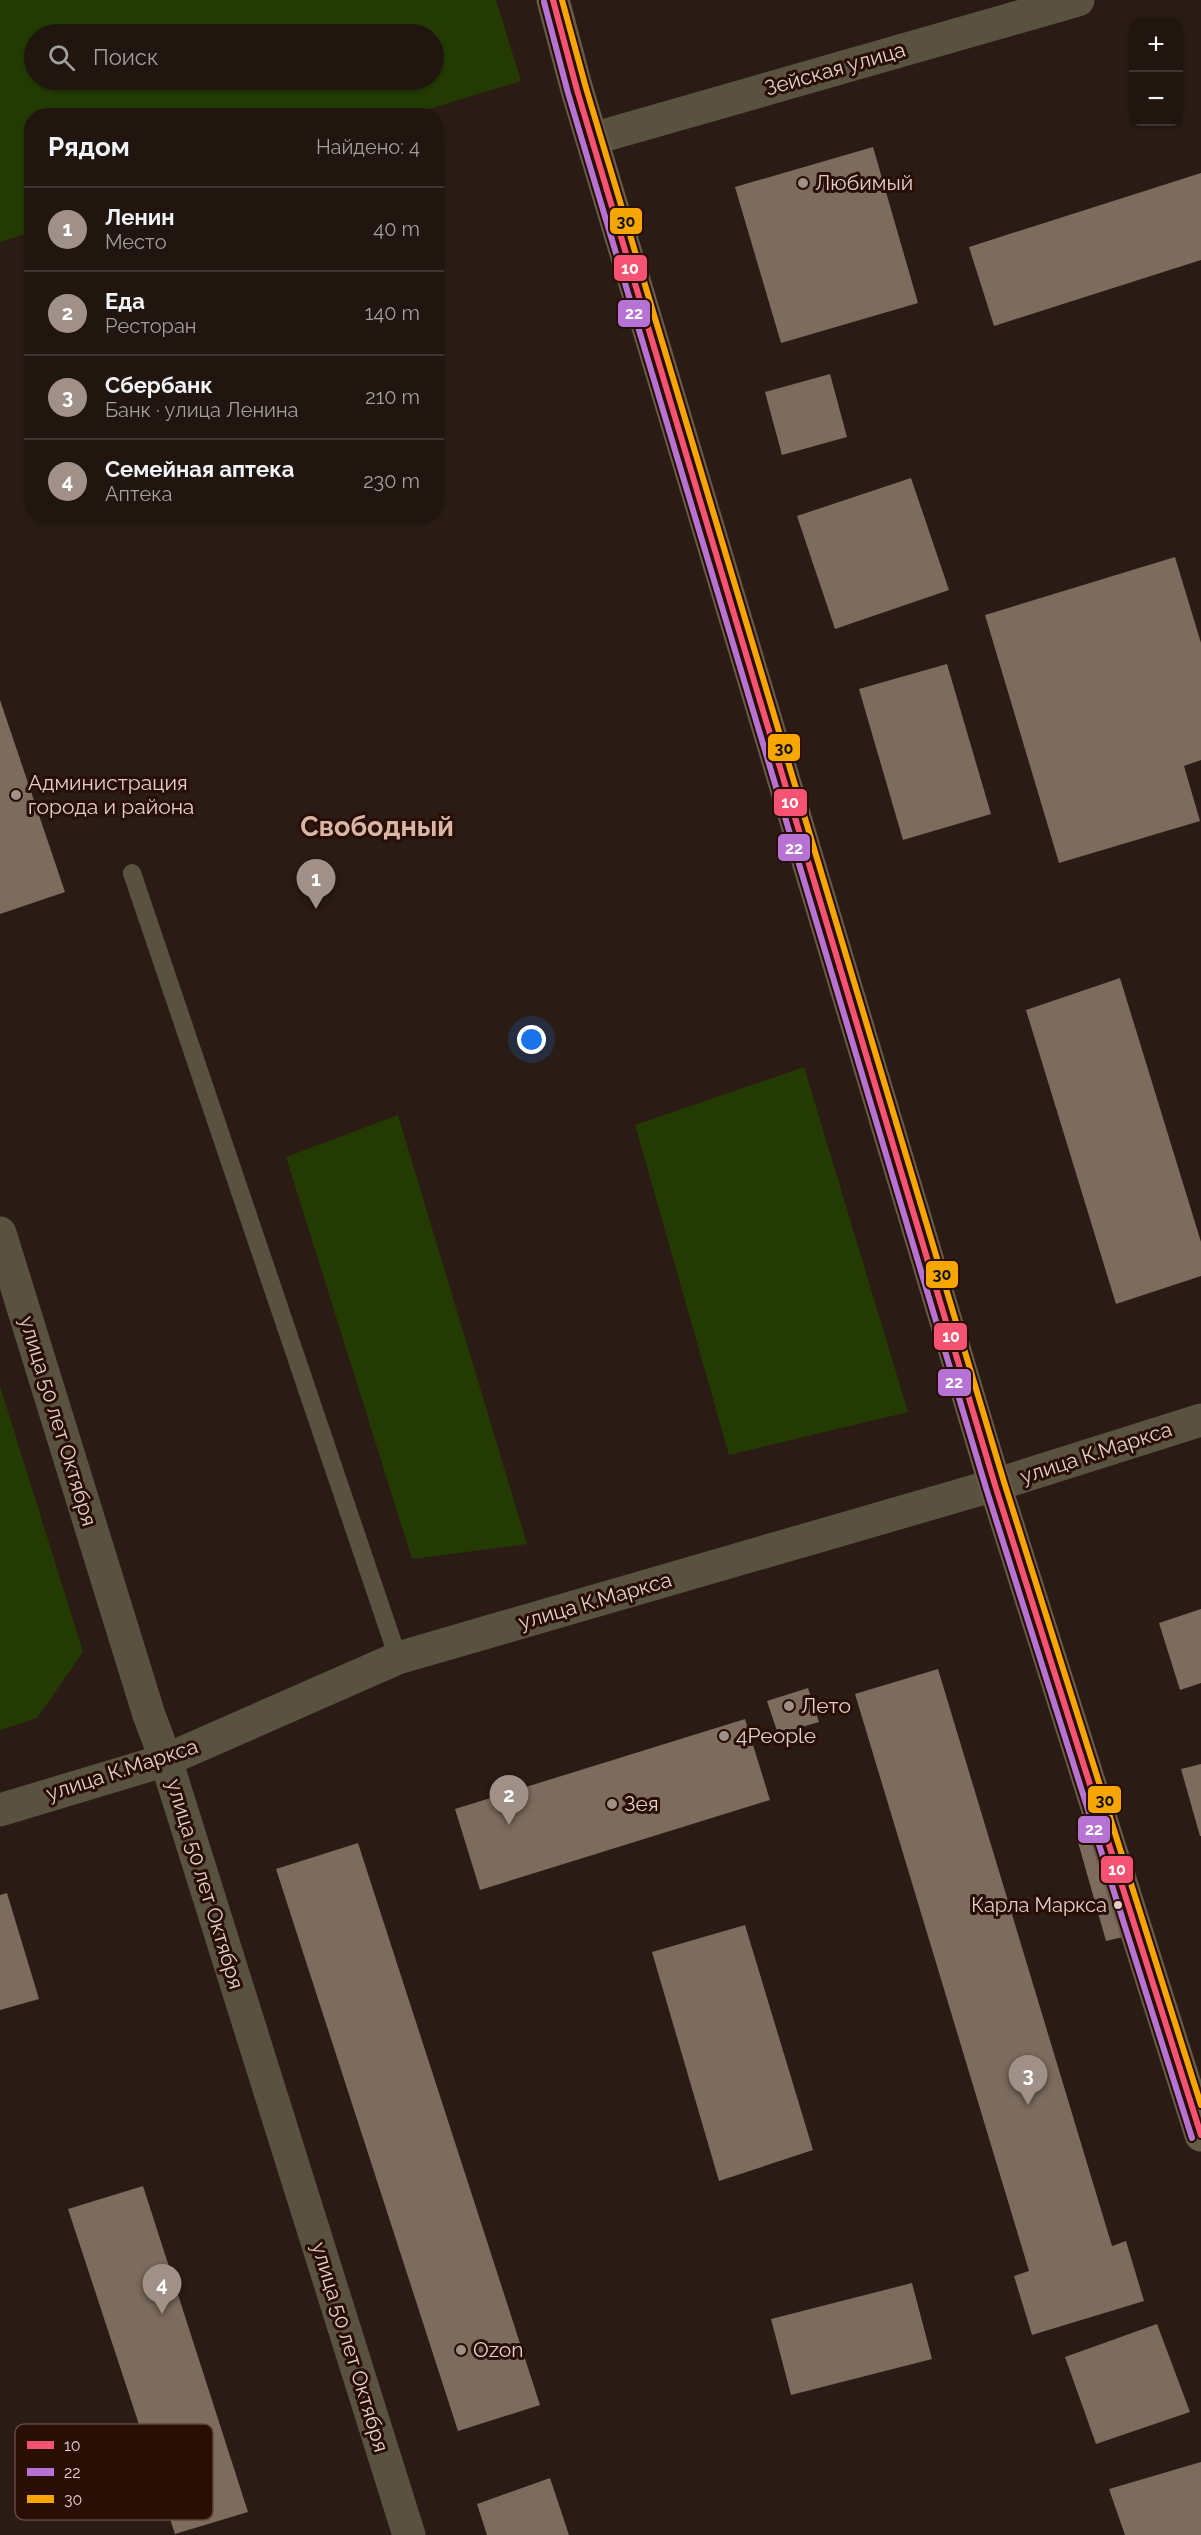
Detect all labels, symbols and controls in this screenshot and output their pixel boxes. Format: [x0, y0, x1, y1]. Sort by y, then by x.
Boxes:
map controls [1129, 18, 1183, 126]
button: + [1129, 18, 1183, 72]
search box [24, 24, 444, 90]
street label: Зейская улица [762, 36, 908, 101]
icon: search [45, 41, 78, 74]
text: Поиск [93, 44, 158, 70]
button: − [1129, 72, 1183, 126]
text: Рядом [48, 132, 130, 162]
text: Найдено: 4 [316, 135, 420, 159]
place label: Любимый [815, 170, 913, 195]
marker: Любимый [796, 176, 810, 190]
text: Ленин [105, 204, 174, 230]
line badge: 30 [609, 207, 643, 235]
text: 30 [617, 212, 636, 231]
text: 1 [63, 217, 72, 241]
text: 40 m [373, 217, 420, 241]
text: Место [105, 230, 167, 254]
line badge: 10 [613, 254, 648, 282]
text: 10 [621, 259, 639, 278]
text: Еда [105, 288, 145, 314]
line badge: 22 [617, 299, 651, 328]
text: 2 [62, 301, 73, 325]
text: 140 m [365, 301, 420, 325]
text: 22 [625, 304, 643, 323]
text: Ресторан [105, 314, 197, 338]
text: Сбербанк [105, 372, 213, 398]
text: 3 [62, 385, 73, 409]
text: 210 m [365, 385, 420, 409]
text: Банк · улица Ленина [105, 398, 299, 422]
text: Семейная аптека [105, 456, 294, 482]
text: 4 [62, 469, 73, 493]
text: 230 m [363, 469, 420, 493]
text: Аптека [105, 482, 172, 506]
line badge: 30 [767, 733, 801, 762]
text: 30 [775, 739, 794, 758]
place label: Администрация города и района [28, 770, 194, 819]
marker: Администрация города и района [9, 788, 23, 802]
line badge: 10 [773, 788, 808, 817]
text: 10 [781, 793, 799, 812]
district label: Свободный [300, 811, 454, 842]
line badge: 22 [777, 833, 811, 862]
text: 22 [785, 839, 803, 858]
pin: 1 [296, 860, 336, 909]
your location [517, 1025, 546, 1054]
line badge: 30 [925, 1260, 959, 1289]
text: 30 [933, 1265, 952, 1284]
street label: улица 50 лет Октября [15, 1313, 102, 1529]
line badge: 10 [933, 1322, 968, 1351]
text: 10 [942, 1327, 960, 1346]
line badge: 22 [937, 1368, 972, 1397]
text: 22 [945, 1373, 963, 1392]
street label: улица К.Маркса [1017, 1416, 1175, 1489]
street label: улица К.Маркса [515, 1567, 674, 1634]
place label: Лето [801, 1693, 851, 1718]
marker: Лето [782, 1699, 796, 1713]
place label: 4People [736, 1723, 816, 1748]
marker: 4People [717, 1729, 731, 1743]
street label: улица К.Маркса [43, 1733, 201, 1806]
street label: улица 50 лет Октября [162, 1776, 249, 1992]
pin: 2 [490, 1776, 528, 1825]
line badge: 30 [1087, 1785, 1122, 1814]
place label: Зея [624, 1791, 659, 1816]
text: 30 [1096, 1791, 1115, 1810]
marker: Зея [605, 1797, 619, 1811]
line badge: 22 [1077, 1815, 1111, 1844]
text: 22 [1085, 1820, 1103, 1839]
line badge: 10 [1100, 1855, 1134, 1884]
text: 10 [1108, 1860, 1126, 1879]
place label: Карла Маркса [971, 1893, 1107, 1917]
marker: Карла Маркса [1112, 1899, 1124, 1911]
pin: 3 [1008, 2056, 1048, 2105]
street label: улица 50 лет Октября [307, 2239, 394, 2455]
pin: 4 [142, 2264, 182, 2314]
place label: Ozon [473, 2337, 524, 2362]
marker: Ozon [454, 2343, 468, 2357]
legend [15, 2424, 213, 2520]
text: 10 [64, 2436, 81, 2455]
text: 22 [64, 2463, 81, 2482]
text: 30 [64, 2490, 82, 2509]

